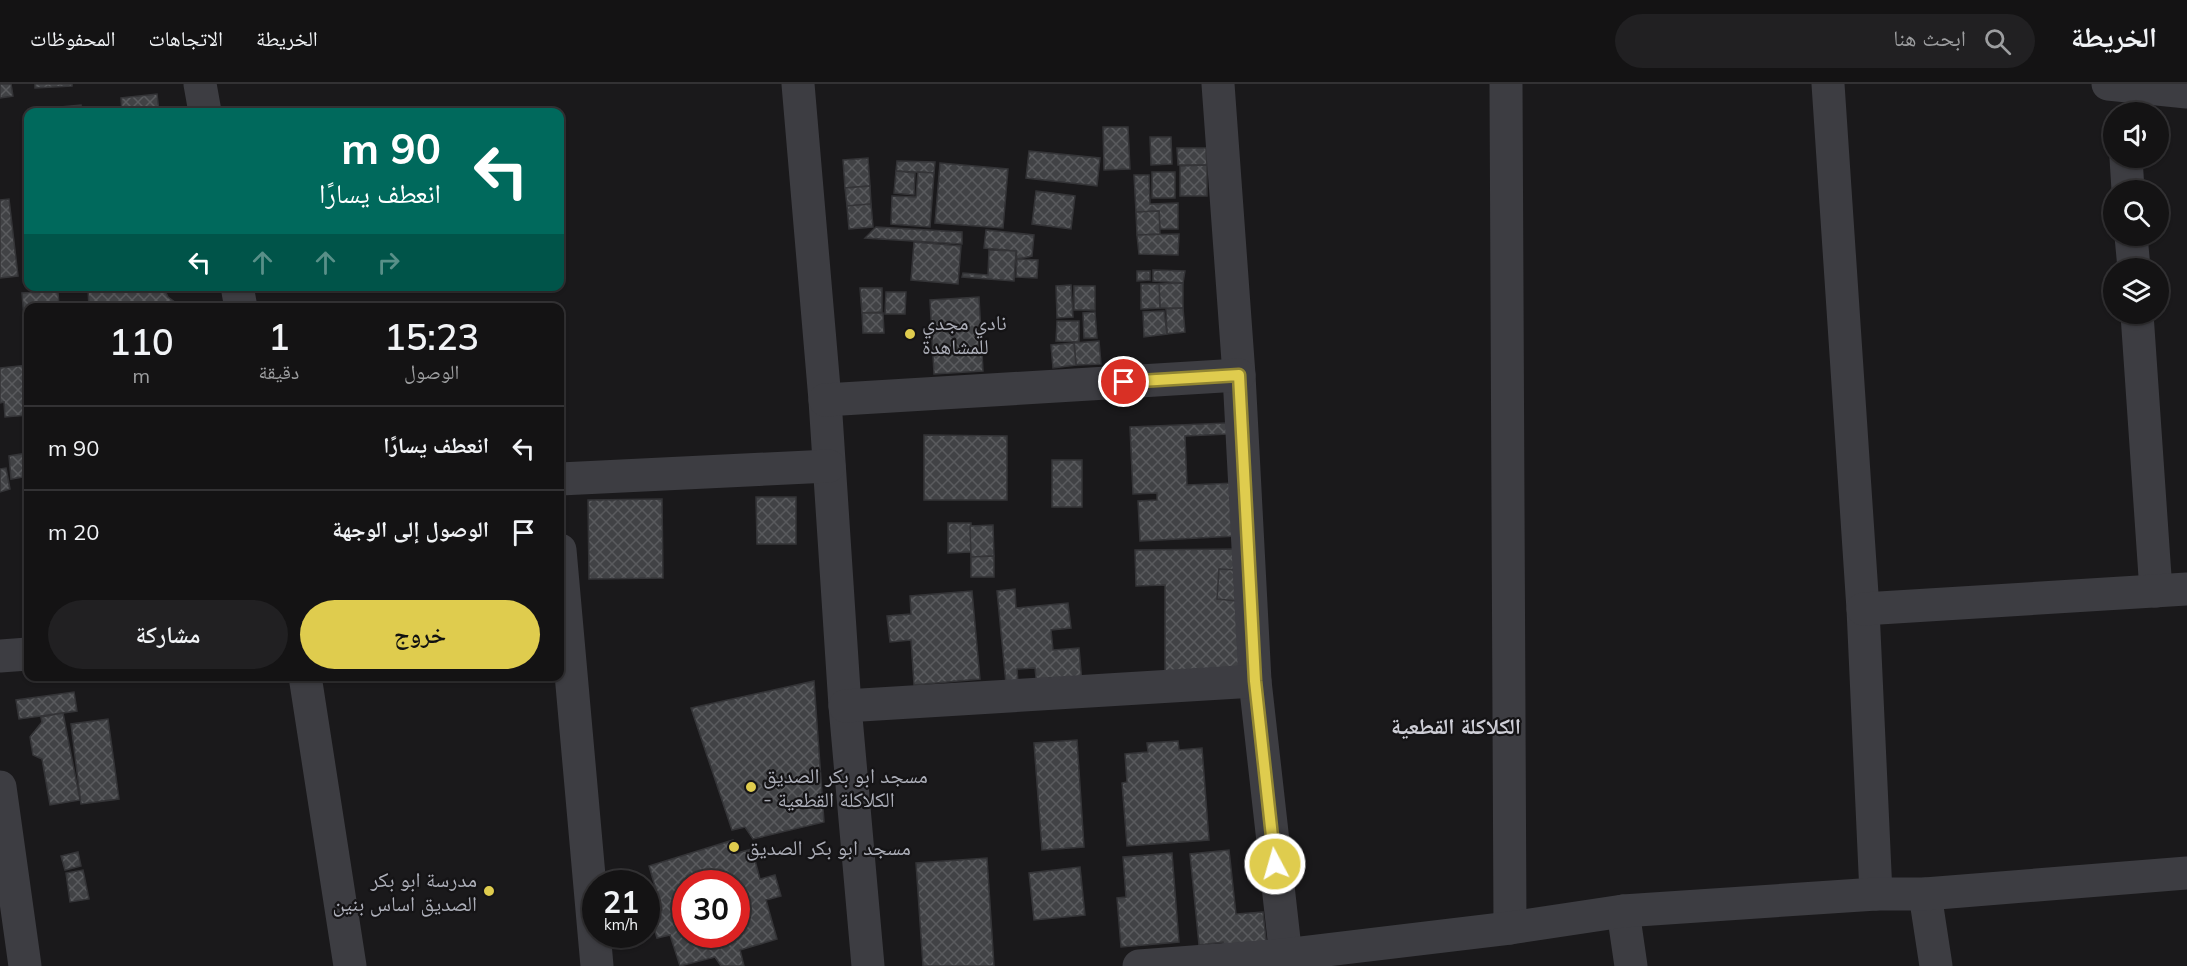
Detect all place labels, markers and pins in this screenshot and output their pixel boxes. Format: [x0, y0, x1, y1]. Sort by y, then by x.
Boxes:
place label: نادي مجدي للمشاهدة [922, 309, 1007, 359]
marker: نادي مجدي للمشاهدة [903, 327, 917, 341]
pin [1098, 356, 1149, 407]
place label: مسجد ابو بكر الصديق - الكلاكلة القطعية [763, 762, 928, 812]
marker: مسجد ابو بكر الصديق - الكلاكلة القطعية [744, 780, 758, 794]
place label: مسجد ابو بكر الصديق [746, 834, 911, 861]
marker: مسجد ابو بكر الصديق [727, 840, 741, 854]
place label: مدرسة ابو بكر الصديق اساس بنين [332, 866, 477, 917]
marker: مدرسة ابو بكر الصديق اساس بنين [482, 884, 496, 898]

